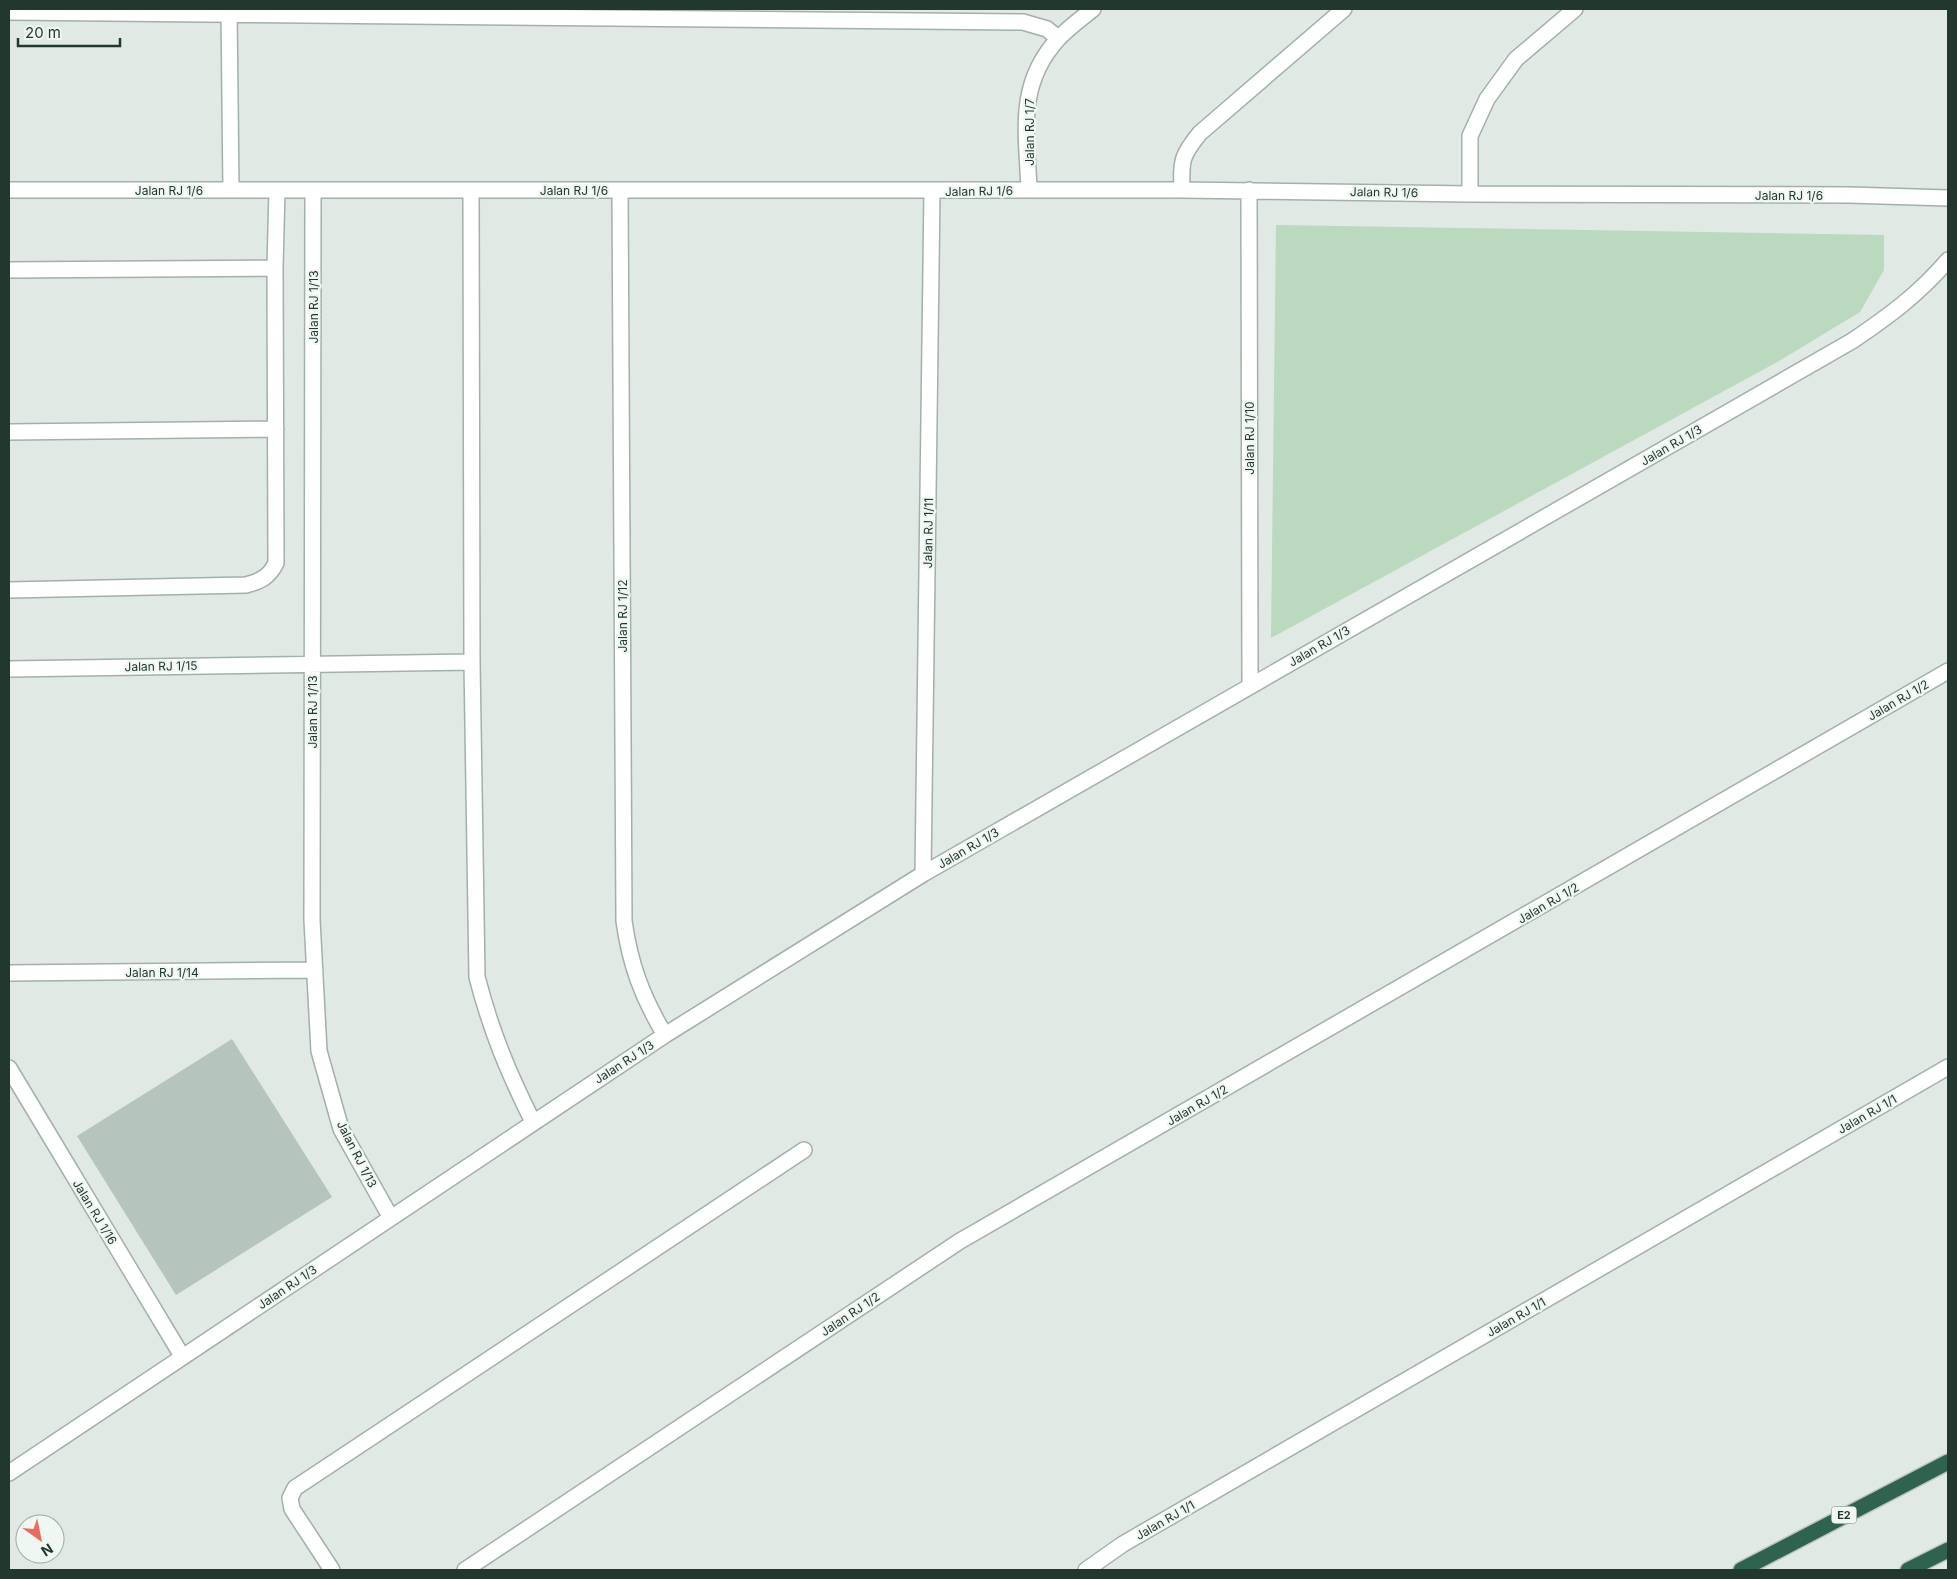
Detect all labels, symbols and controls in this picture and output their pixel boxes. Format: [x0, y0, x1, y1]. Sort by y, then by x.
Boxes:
scale bar [18, 15, 120, 47]
text: 20 m [25, 23, 61, 42]
street label: Jalan RJ 1/7 [1022, 98, 1037, 166]
street label: Jalan RJ 1/6 [135, 183, 203, 198]
street label: Jalan RJ 1/6 [540, 183, 608, 198]
street label: Jalan RJ 1/6 [945, 183, 1013, 199]
street label: Jalan RJ 1/6 [1350, 184, 1418, 200]
street label: Jalan RJ 1/6 [1755, 188, 1823, 203]
street label: Jalan RJ 1/13 [306, 270, 321, 344]
street label: Jalan RJ 1/10 [1242, 401, 1257, 475]
street label: Jalan RJ 1/3 [1638, 421, 1704, 469]
street label: Jalan RJ 1/11 [920, 498, 936, 568]
street label: Jalan RJ 1/12 [615, 579, 630, 653]
street label: Jalan RJ 1/3 [1286, 622, 1352, 670]
street label: Jalan RJ 1/15 [124, 658, 198, 674]
street label: Jalan RJ 1/13 [305, 675, 320, 749]
street label: Jalan RJ 1/2 [1865, 676, 1931, 724]
street label: Jalan RJ 1/3 [935, 824, 1001, 872]
street label: Jalan RJ 1/2 [1515, 879, 1581, 927]
street label: Jalan RJ 1/14 [125, 965, 199, 980]
street label: Jalan RJ 1/3 [591, 1037, 657, 1087]
street label: Jalan RJ 1/2 [1164, 1081, 1230, 1129]
street label: Jalan RJ 1/1 [1835, 1091, 1899, 1137]
street label: Jalan RJ 1/13 [334, 1118, 380, 1190]
street label: Jalan RJ 1/16 [70, 1177, 120, 1247]
street label: Jalan RJ 1/3 [255, 1262, 319, 1312]
street label: Jalan RJ 1/2 [818, 1289, 882, 1339]
street label: Jalan RJ 1/1 [1484, 1294, 1548, 1340]
street label: Jalan RJ 1/1 [1133, 1497, 1197, 1543]
road number: E2 [1832, 1506, 1856, 1524]
north arrow [15, 1514, 65, 1564]
text: N [38, 1540, 56, 1560]

